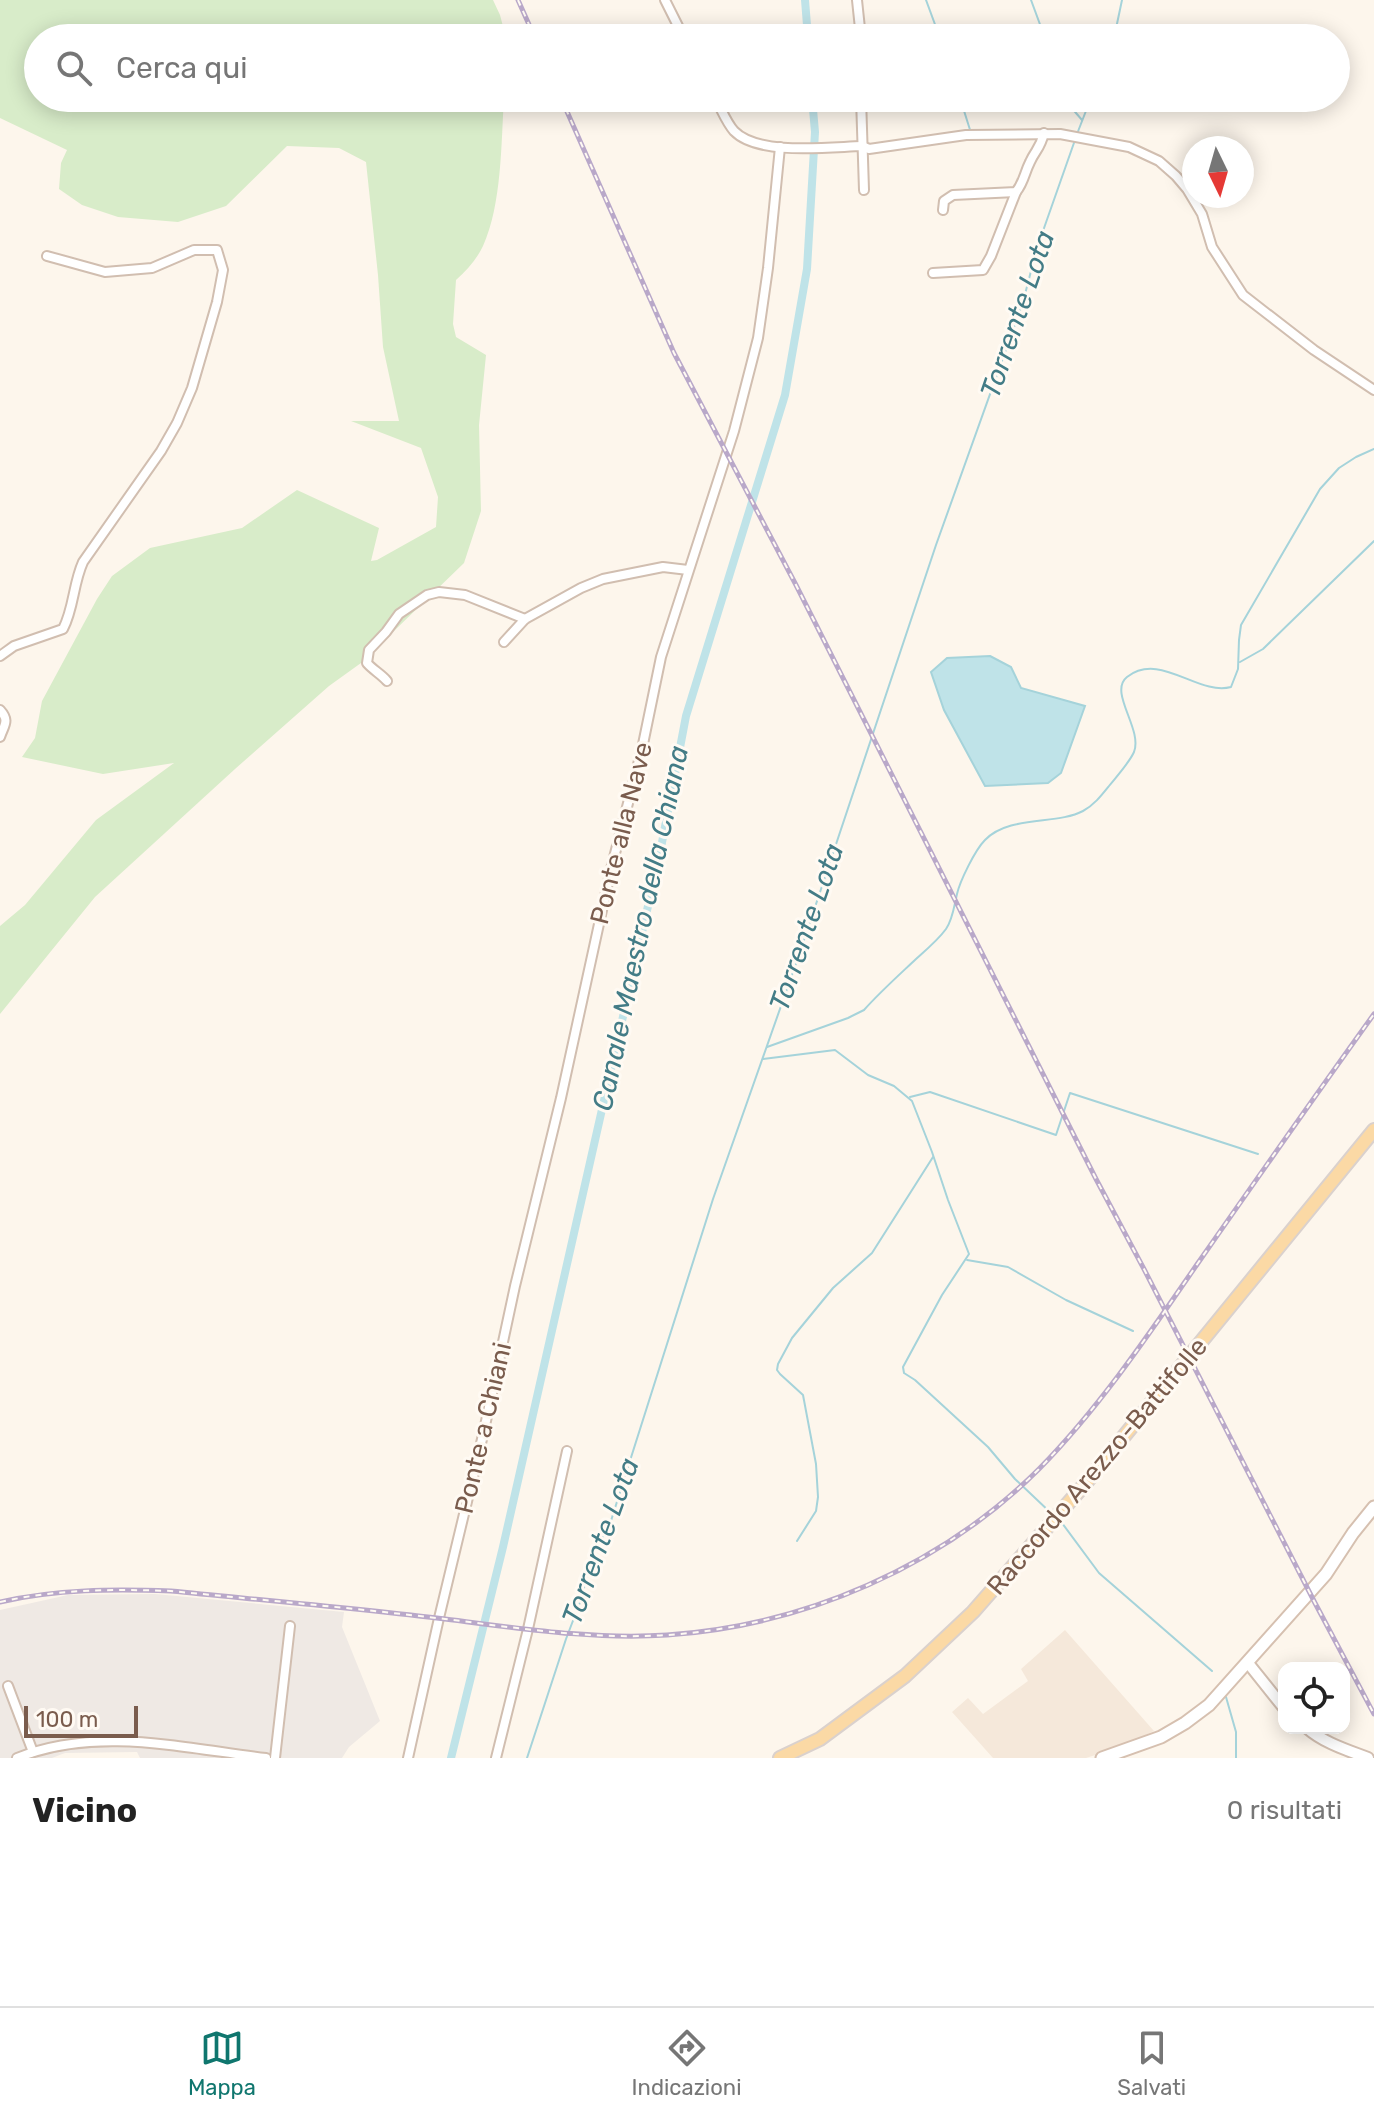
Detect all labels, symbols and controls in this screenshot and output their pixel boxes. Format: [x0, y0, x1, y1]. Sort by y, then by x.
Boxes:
search box [24, 24, 1350, 112]
icon: search [52, 46, 96, 90]
text: Cerca qui [116, 50, 248, 86]
north arrow [1182, 136, 1254, 208]
water label: Torrente Lota [973, 226, 1062, 402]
street label: Ponte alla Nave [584, 739, 659, 927]
water label: Canale Maestro della Chiana [586, 743, 695, 1114]
water label: Torrente Lota [762, 839, 851, 1015]
street label: Raccordo Arezzo-Battifolle [981, 1331, 1214, 1601]
street label: Ponte a Chiani [449, 1340, 518, 1517]
water label: Torrente Lota [555, 1453, 646, 1629]
map controls [1278, 1662, 1350, 1734]
button: locate [1278, 1662, 1350, 1734]
scale bar [24, 1702, 138, 1738]
text: 100 m [36, 1706, 98, 1733]
text: Vicino [32, 1790, 137, 1831]
text: 0 risultati [1227, 1795, 1342, 1826]
tab: Mappa [188, 2026, 256, 2101]
tab: Indicazioni [632, 2026, 741, 2101]
tab: Salvati [1117, 2026, 1186, 2101]

